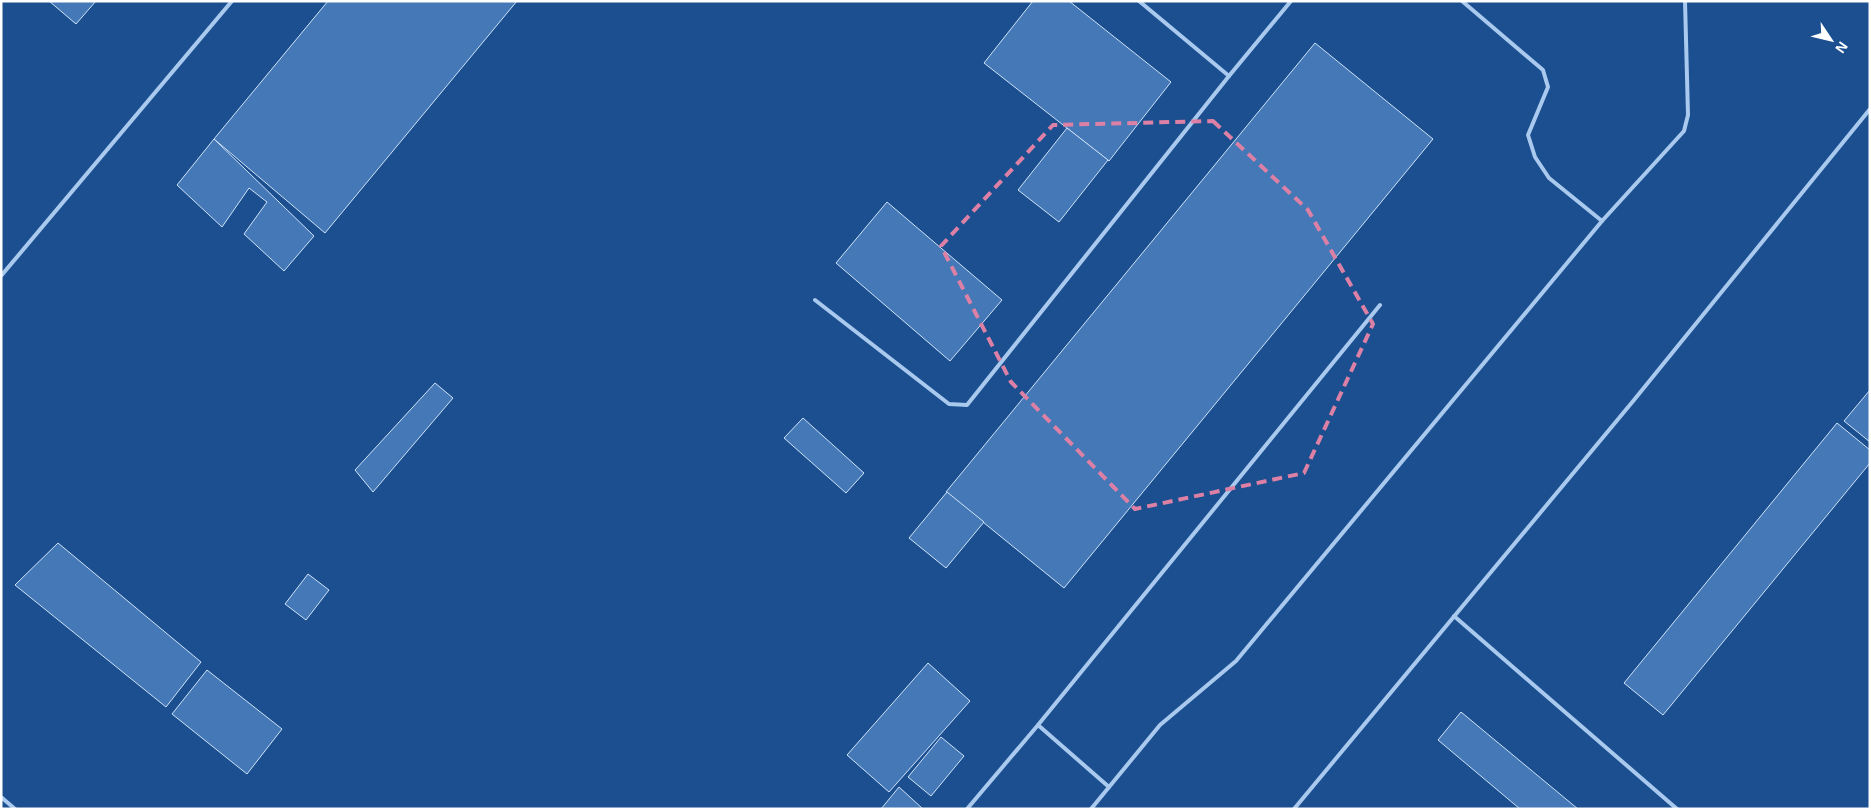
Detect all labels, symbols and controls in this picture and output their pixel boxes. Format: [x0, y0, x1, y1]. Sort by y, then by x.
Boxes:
north arrow [1806, 15, 1856, 65]
text: N [1832, 39, 1851, 56]

